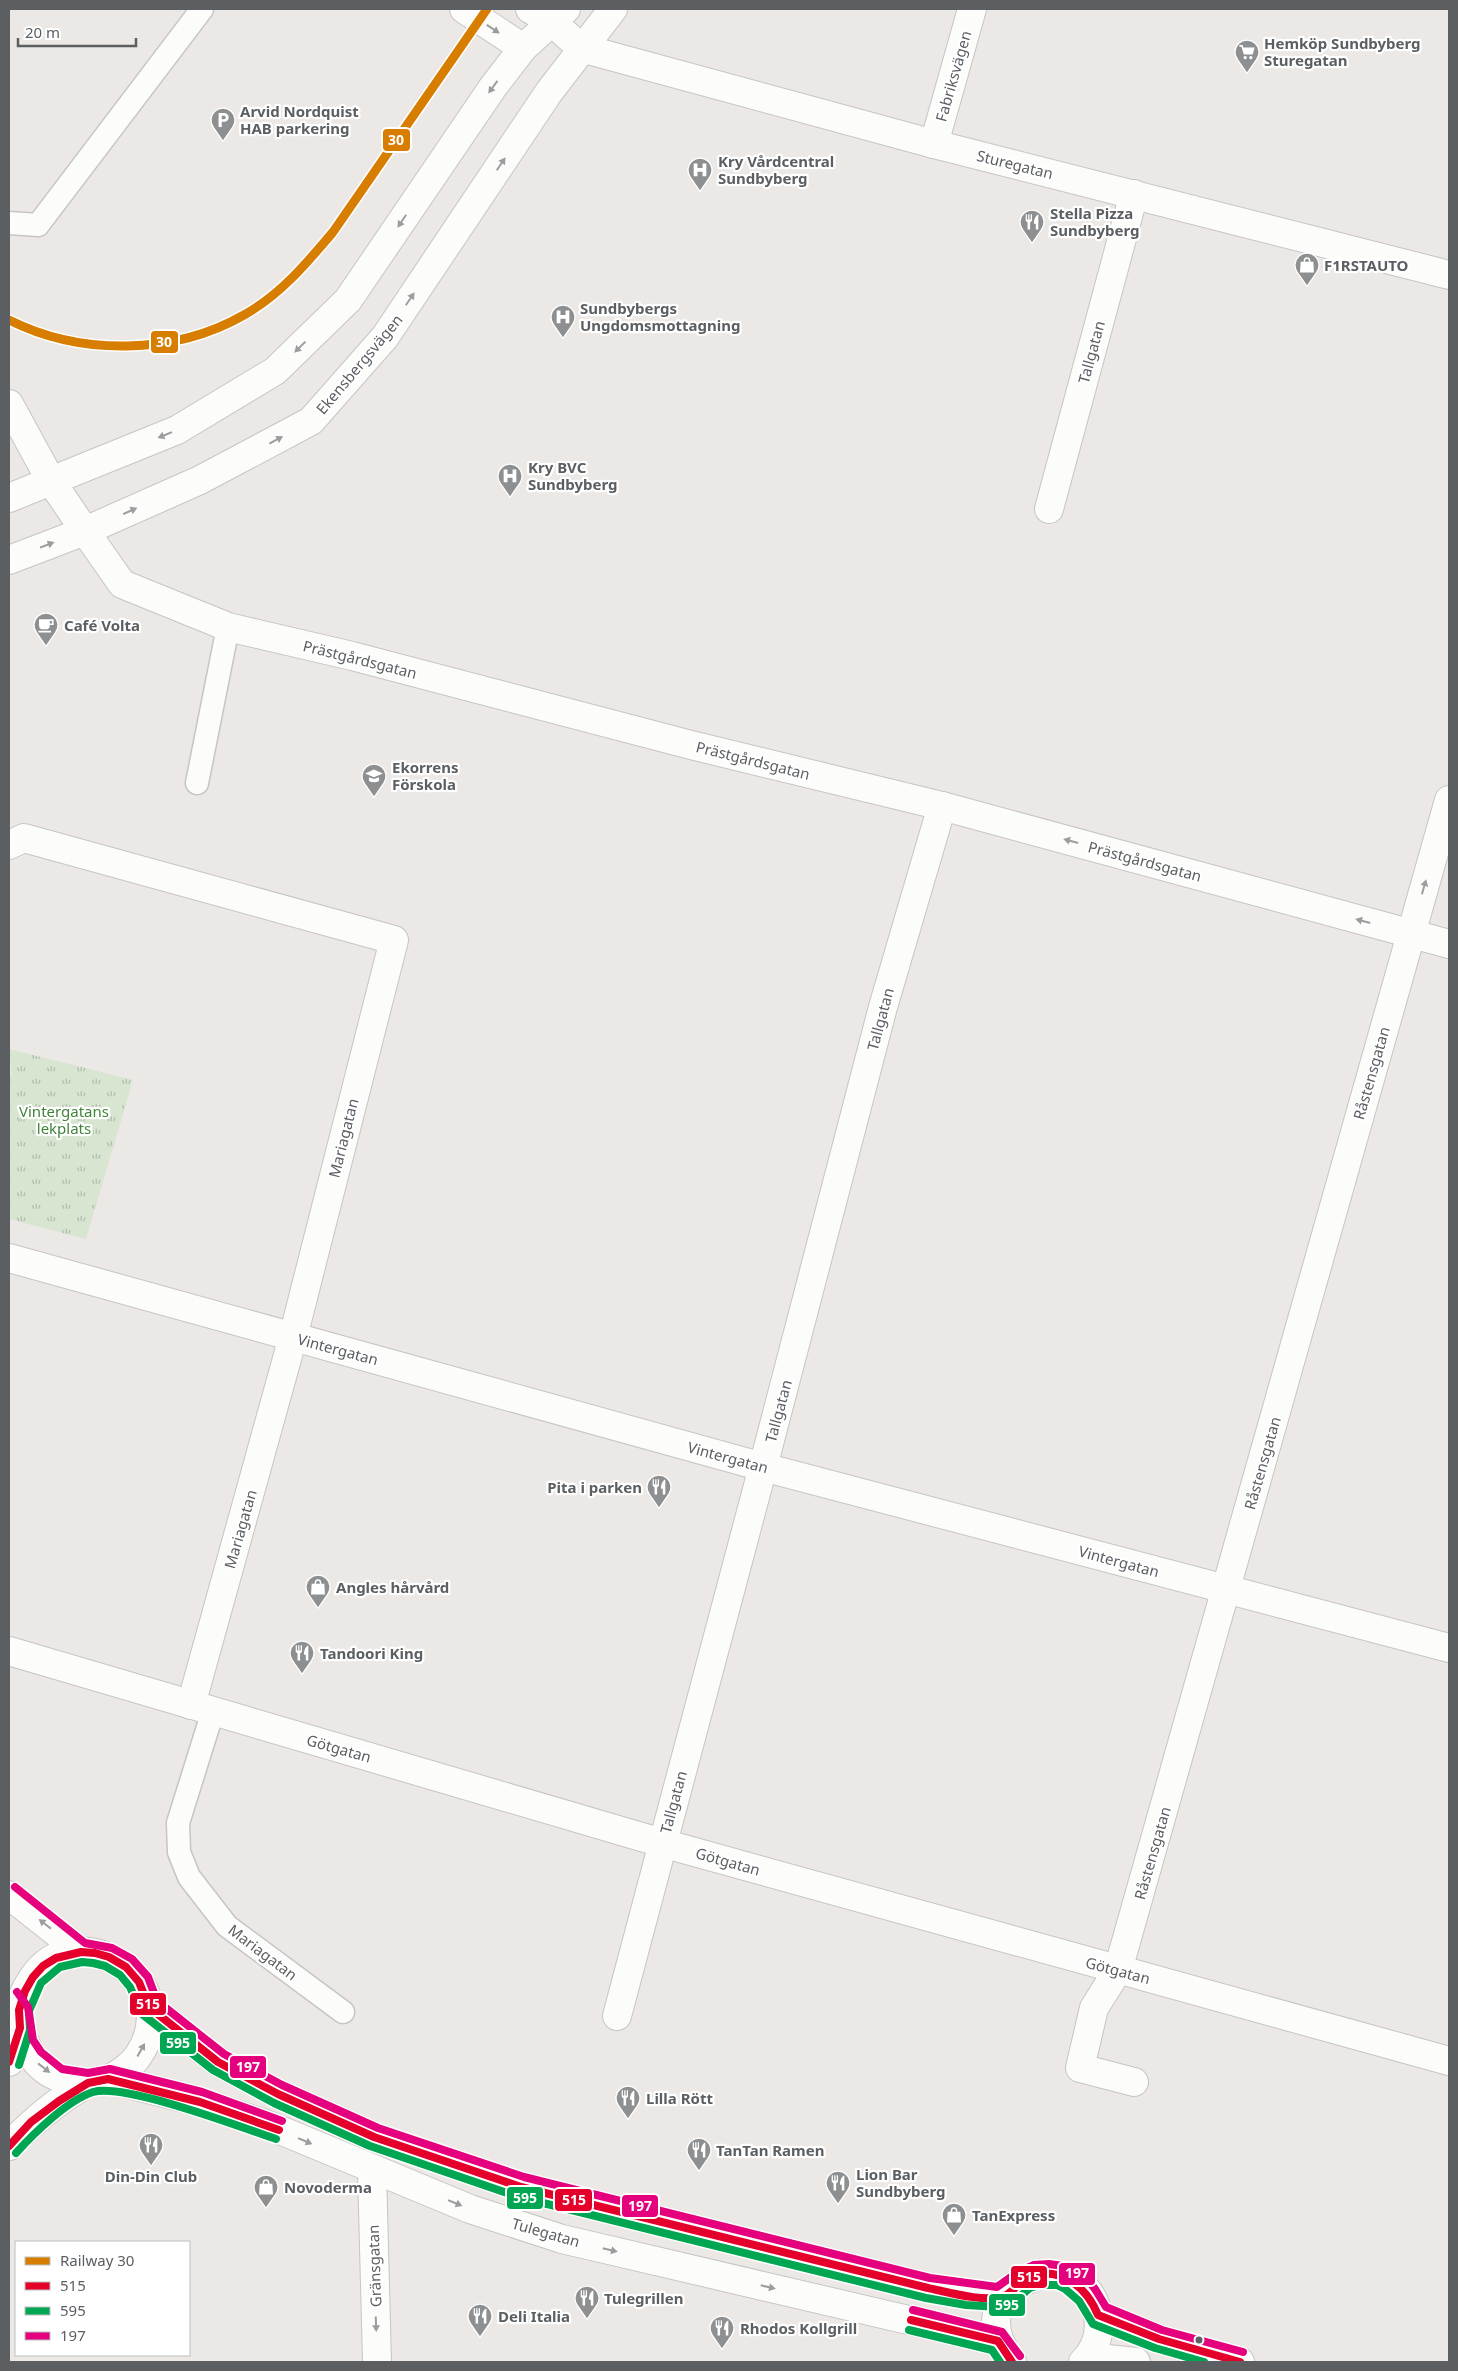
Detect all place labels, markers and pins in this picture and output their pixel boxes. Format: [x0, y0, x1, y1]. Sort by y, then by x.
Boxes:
place label: Hemköp Sundbyberg Sturegatan [1264, 33, 1421, 70]
supermarket icon: Hemköp Sundbyberg Sturegatan [1234, 39, 1260, 73]
place label: Arvid Nordquist HAB parkering [240, 101, 359, 138]
parking icon: Arvid Nordquist HAB parkering [210, 107, 236, 141]
place label: Kry Vårdcentral Sundbyberg [718, 151, 834, 188]
hospital icon: Kry Vårdcentral Sundbyberg [687, 157, 713, 191]
place label: Stella Pizza Sundbyberg [1050, 203, 1139, 240]
restaurant icon: Stella Pizza Sundbyberg [1019, 209, 1045, 243]
shop icon: F1RSTAUTO [1294, 252, 1320, 286]
place label: F1RSTAUTO [1324, 255, 1409, 275]
place label: Sundbybergs Ungdomsmottagning [580, 298, 741, 335]
hospital icon: Sundbybergs Ungdomsmottagning [550, 304, 576, 338]
place label: Kry BVC Sundbyberg [528, 457, 617, 494]
hospital icon: Kry BVC Sundbyberg [497, 463, 523, 497]
cafe icon: Café Volta [33, 612, 59, 646]
place label: Café Volta [64, 615, 140, 635]
place label: Ekorrens Förskola [392, 757, 458, 794]
school or university icon: Ekorrens Förskola [361, 763, 387, 797]
restaurant icon: Pita i parken [646, 1474, 672, 1508]
place label: Pita i parken [547, 1477, 642, 1497]
shop icon: Angles hårvård [305, 1574, 331, 1608]
place label: Angles hårvård [336, 1577, 449, 1597]
restaurant icon: Tandoori King [289, 1640, 315, 1674]
place label: Tandoori King [320, 1643, 423, 1663]
restaurant icon: Lilla Rött [615, 2085, 641, 2119]
place label: Lilla Rött [646, 2088, 713, 2108]
restaurant icon: Din-Din Club [138, 2132, 164, 2166]
restaurant icon: TanTan Ramen [686, 2137, 712, 2171]
place label: TanTan Ramen [716, 2140, 824, 2160]
place label: Lion Bar Sundbyberg [856, 2164, 945, 2201]
place label: Din-Din Club [105, 2166, 197, 2186]
restaurant icon: Lion Bar Sundbyberg [825, 2170, 851, 2204]
shop icon: Novoderma [253, 2174, 279, 2208]
place label: Novoderma [284, 2177, 372, 2197]
shop icon: TanExpress [941, 2202, 967, 2236]
place label: TanExpress [972, 2205, 1055, 2225]
restaurant icon: Tulegrillen [574, 2285, 600, 2319]
place label: Tulegrillen [604, 2288, 683, 2308]
restaurant icon: Deli Italia [467, 2303, 493, 2337]
place label: Deli Italia [498, 2306, 570, 2326]
restaurant icon: Rhodos Kollgrill [709, 2315, 735, 2349]
place label: Rhodos Kollgrill [740, 2318, 857, 2338]
unlabelled marker [1194, 2335, 1204, 2345]

